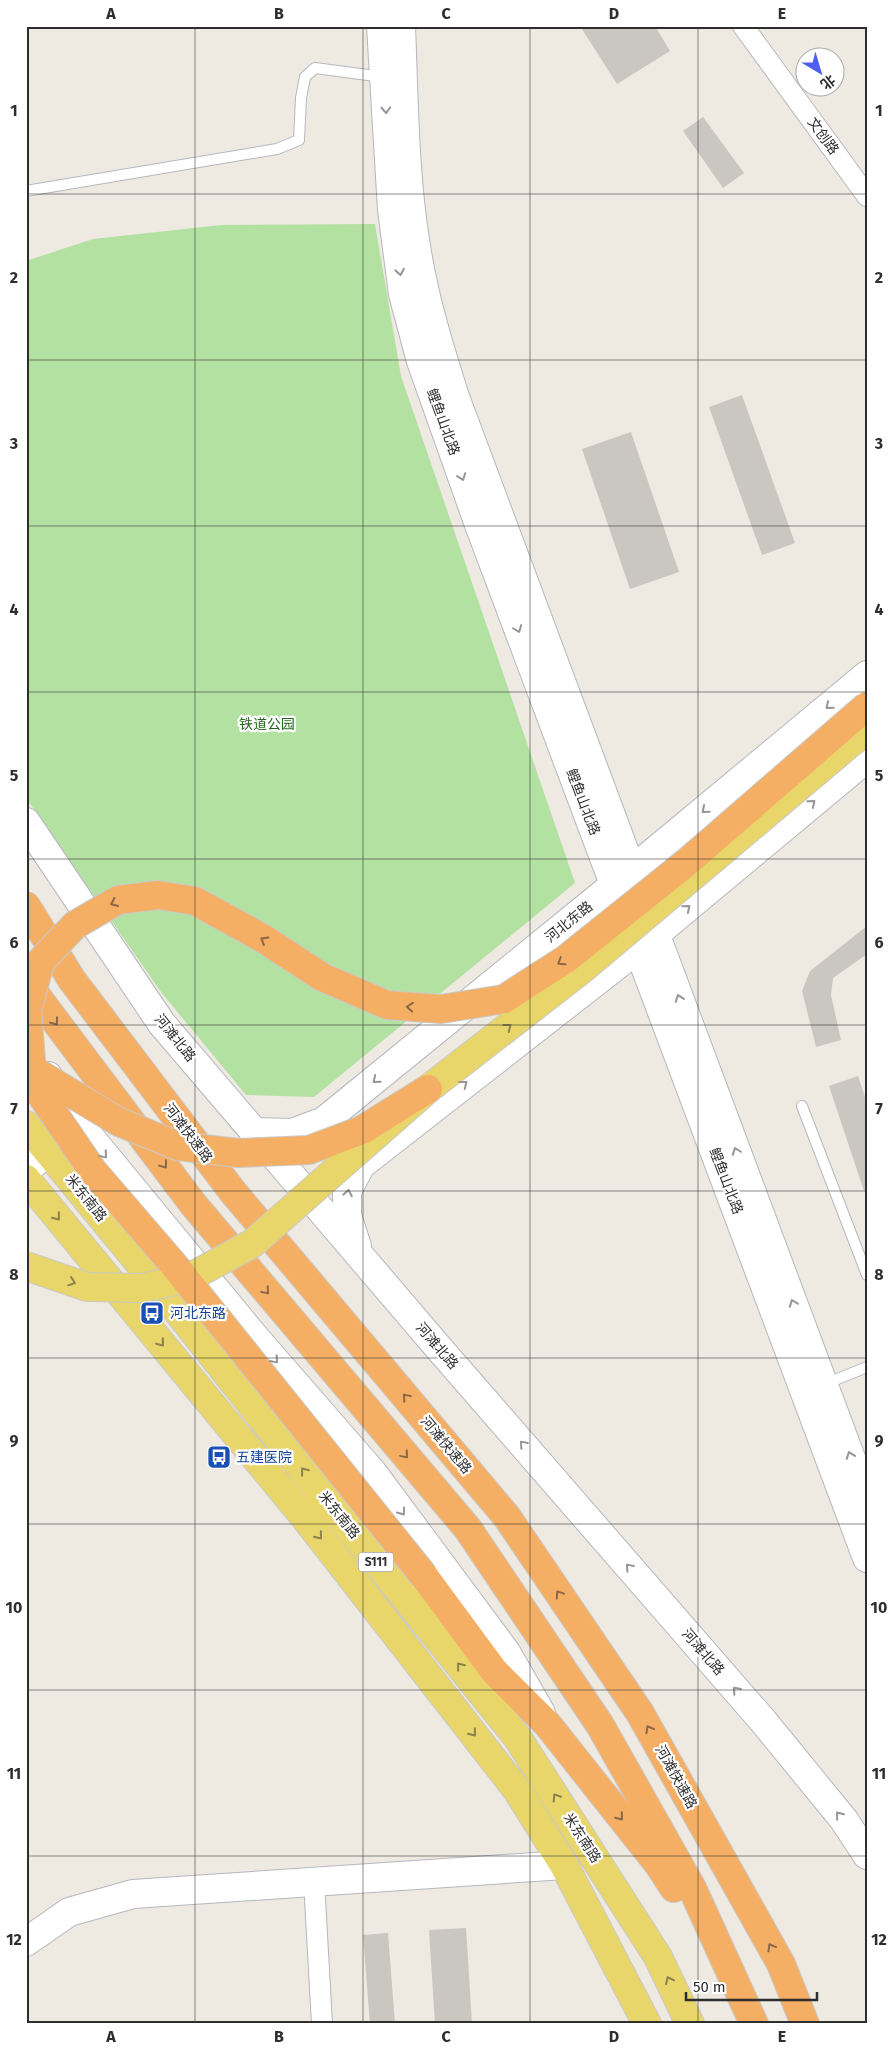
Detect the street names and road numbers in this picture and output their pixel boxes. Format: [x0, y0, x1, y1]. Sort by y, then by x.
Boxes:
street label: 文创路 [804, 114, 842, 158]
street label: 鲤鱼山北路 [423, 386, 463, 458]
street label: 鲤鱼山北路 [563, 766, 603, 838]
street label: 河北东路 [542, 898, 596, 946]
street label: 河滩北路 [151, 1011, 199, 1065]
street label: 河滩快速路 [160, 1100, 216, 1166]
street label: 鲤鱼山北路 [706, 1145, 746, 1217]
street label: 米东南路 [62, 1171, 110, 1225]
street label: 河滩北路 [412, 1319, 462, 1373]
street label: 河滩快速路 [417, 1413, 475, 1477]
street label: 米东南路 [315, 1488, 363, 1542]
road number: S111 [358, 1552, 394, 1571]
street label: 河滩北路 [678, 1625, 728, 1679]
street label: 河滩快速路 [652, 1742, 700, 1812]
street label: 米东南路 [560, 1810, 604, 1866]

